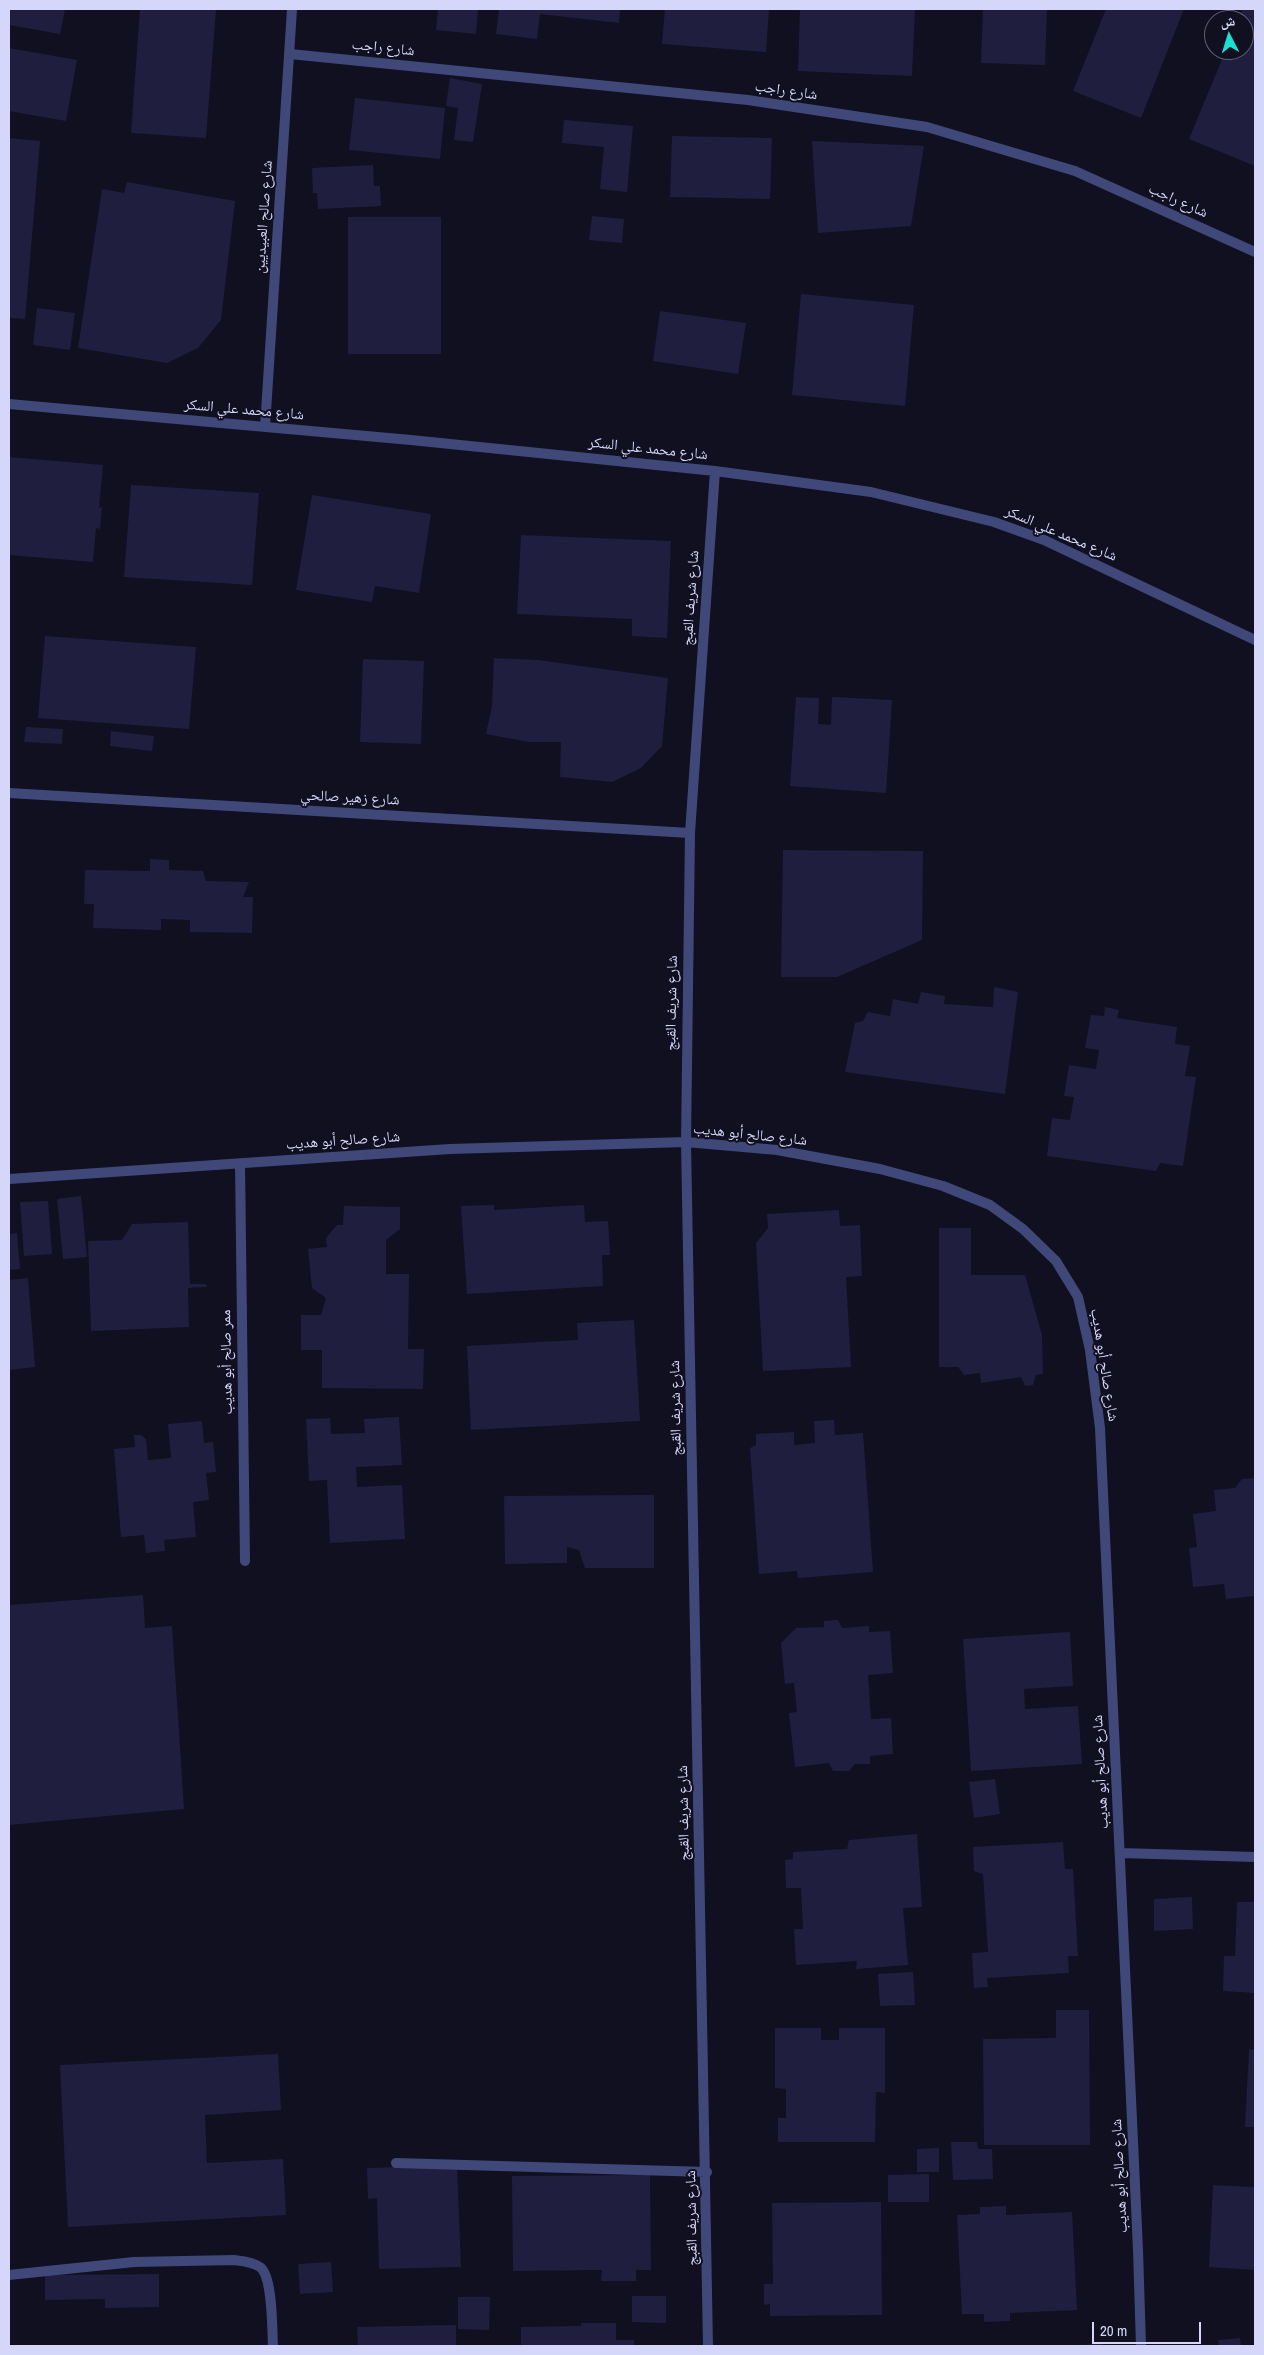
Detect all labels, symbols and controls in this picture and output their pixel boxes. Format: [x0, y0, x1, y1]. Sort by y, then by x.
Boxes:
north arrow [1204, 10, 1254, 60]
text: ش [1220, 11, 1236, 31]
street label: شارع راجب [351, 36, 415, 60]
street label: شارع راجب [754, 78, 818, 104]
street label: شارع صالح العبيديين [251, 160, 277, 274]
street label: شارع راجب [1146, 180, 1210, 222]
street label: شارع محمد علي السكر [183, 396, 305, 424]
street label: شارع محمد علي السكر [587, 434, 709, 464]
street label: شارع محمد علي السكر [1002, 502, 1120, 566]
street label: شارع شريف القبج [679, 550, 703, 646]
street label: شارع زهير صالحي [300, 786, 400, 810]
street label: شارع شريف القبج [662, 955, 682, 1051]
street label: شارع صالح أبو هديب [692, 1120, 808, 1150]
street label: شارع صالح أبو هديب [285, 1128, 401, 1154]
street label: شارع صالح أبو هديب [1086, 1307, 1122, 1423]
street label: ممر صالح أبو هديب [217, 1309, 237, 1415]
street label: شارع شريف القبج [666, 1360, 686, 1456]
street label: شارع صالح أبو هديب [1089, 1714, 1113, 1830]
street label: شارع شريف القبج [674, 1765, 694, 1861]
street label: شارع صالح أبو هديب [1108, 2118, 1132, 2234]
street label: شارع شريف القبج [682, 2170, 702, 2266]
scale bar [1094, 2312, 1203, 2344]
text: 20 m [1100, 2320, 1127, 2341]

